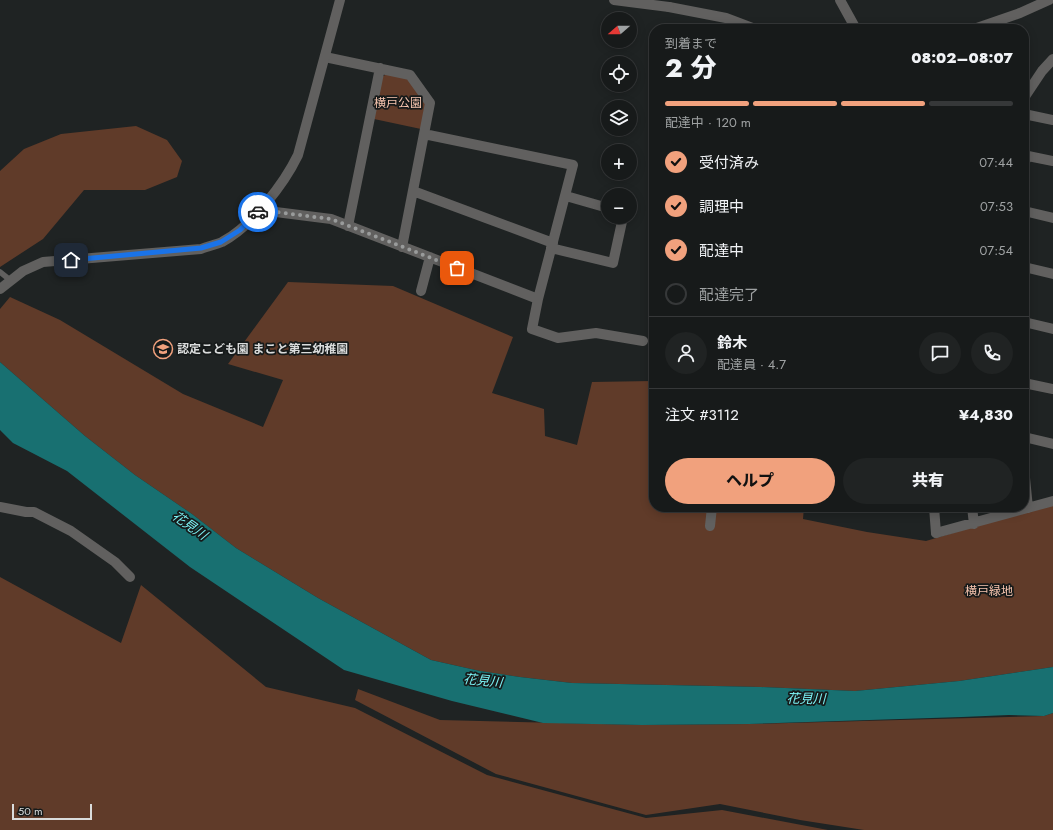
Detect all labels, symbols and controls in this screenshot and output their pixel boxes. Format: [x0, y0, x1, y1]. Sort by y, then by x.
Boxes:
north arrow [601, 12, 637, 48]
map controls [601, 12, 637, 224]
text: 到着まで [665, 34, 717, 53]
text: 08:02–08:07 [911, 47, 1013, 69]
text: 2 分 [665, 49, 717, 87]
button: locate [601, 56, 637, 92]
park label: 横戸公園 [374, 94, 422, 112]
button: layers [601, 100, 637, 136]
text: 配達中 · 120 m [665, 113, 751, 132]
button: + [601, 144, 637, 180]
icon: check [665, 151, 687, 173]
text: 受付済み [699, 152, 759, 174]
text: 07:44 [979, 153, 1013, 172]
button: − [601, 188, 637, 224]
courier [238, 192, 278, 232]
icon: check [665, 195, 687, 217]
text: 調理中 [699, 196, 744, 218]
text: 07:53 [980, 197, 1013, 216]
icon: car [247, 201, 269, 223]
icon: check [665, 239, 687, 261]
text: 配達中 [699, 240, 744, 262]
text: 07:54 [980, 241, 1013, 260]
pin [54, 243, 88, 277]
icon: home [60, 249, 82, 271]
pin [440, 251, 474, 285]
icon: bag [446, 257, 468, 279]
text: 配達完了 [699, 284, 759, 306]
button: person [665, 332, 707, 374]
text: 鈴木 [717, 332, 747, 354]
button: chat [919, 332, 961, 374]
button: phone [971, 332, 1013, 374]
school or university icon: 認定こども園 まこと第三幼稚園 [152, 338, 174, 360]
place label: 認定こども園 まこと第三幼稚園 [177, 340, 349, 358]
text: 配達員 · 4.7 [717, 355, 786, 374]
text: 注文 #3112 [665, 404, 739, 426]
text: ¥4,830 [959, 404, 1013, 426]
button: ヘルプ [665, 458, 835, 504]
button: 共有 [843, 458, 1013, 504]
water label: 花見川 [168, 506, 213, 546]
park label: 横戸緑地 [965, 582, 1013, 600]
water label: 花見川 [463, 669, 505, 692]
water label: 花見川 [786, 689, 828, 708]
scale bar [12, 802, 92, 821]
text: 50 m [18, 803, 43, 819]

